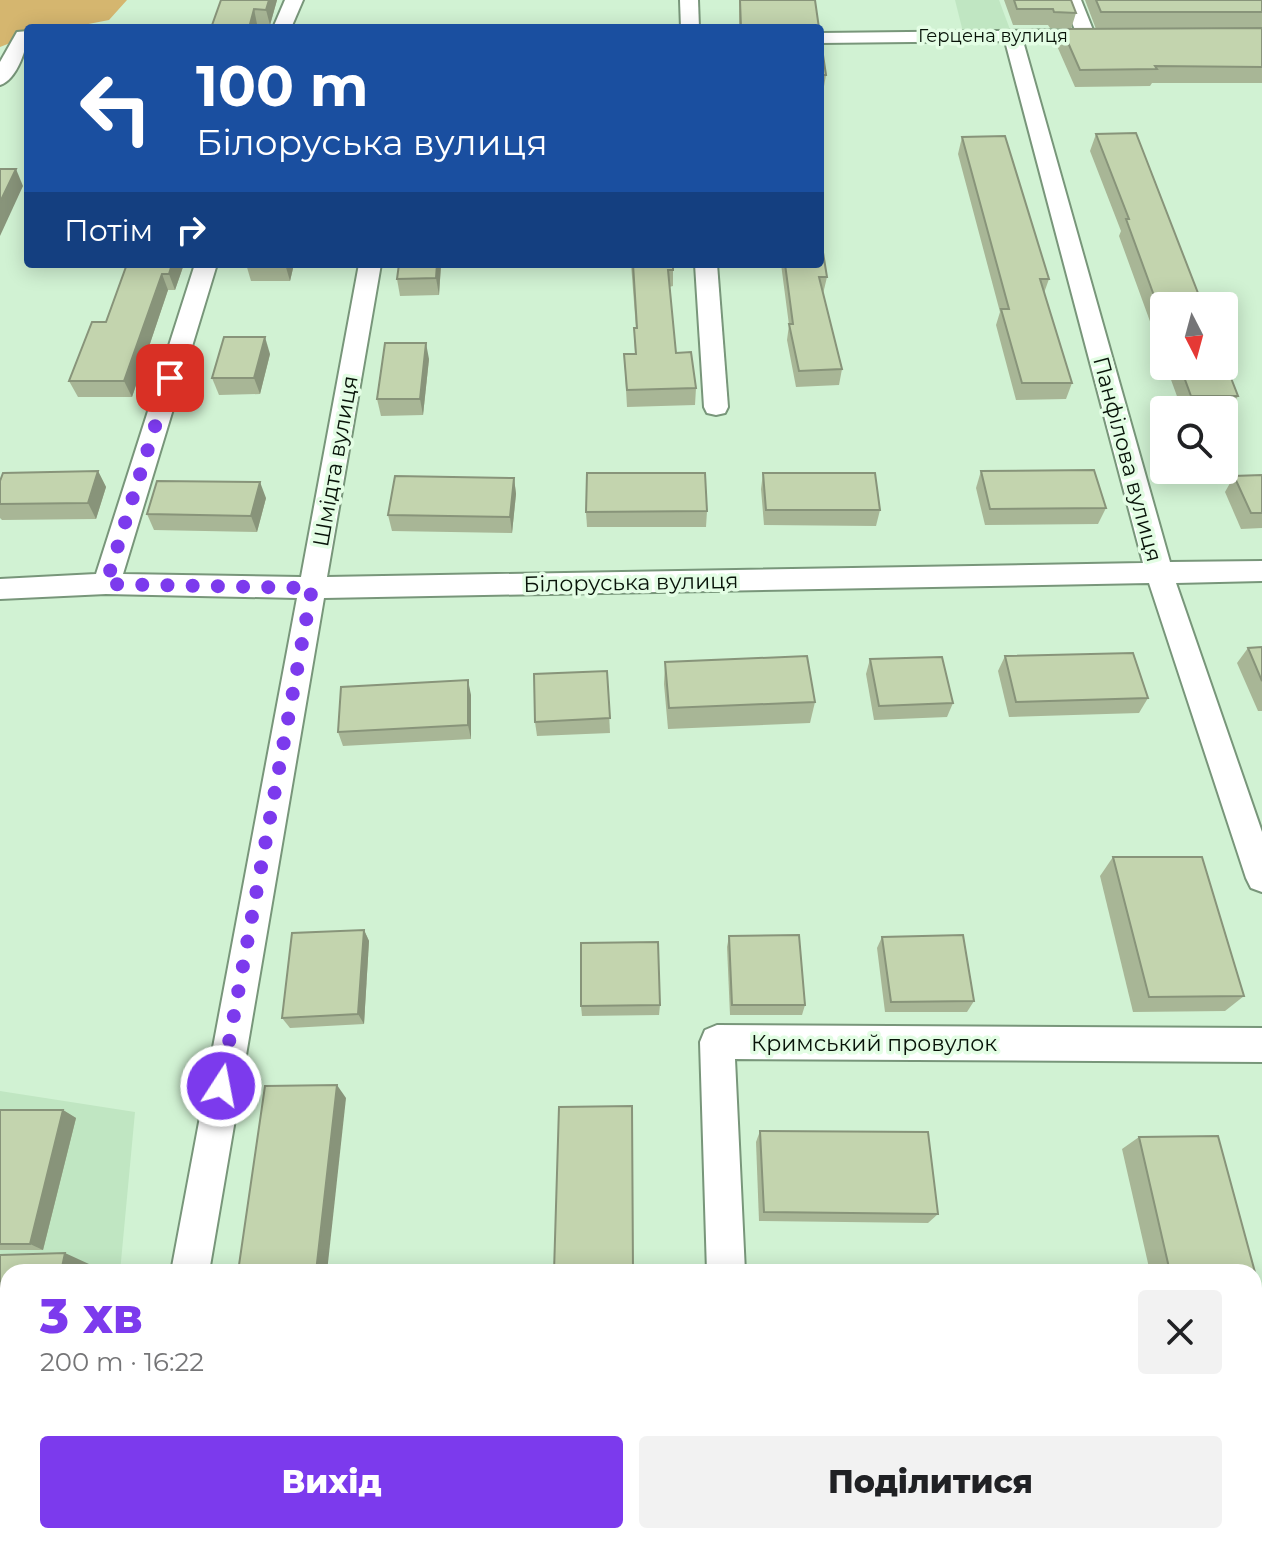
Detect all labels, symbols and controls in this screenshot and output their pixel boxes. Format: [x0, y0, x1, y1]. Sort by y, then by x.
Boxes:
street label: Герцена вулиця [918, 25, 1068, 47]
text: 100 m [196, 52, 369, 120]
icon: left [64, 56, 168, 160]
text: Білоруська вулиця [196, 120, 548, 164]
icon: right [169, 208, 213, 252]
text: Потім [64, 212, 153, 249]
north arrow [1150, 292, 1238, 380]
map controls [1150, 292, 1238, 484]
pin [136, 344, 204, 412]
street label: Панфілова вулиця [1087, 353, 1168, 565]
icon: arrive [148, 356, 192, 400]
street label: Шмідта вулиця [307, 373, 364, 549]
button: search [1150, 396, 1238, 484]
street label: Білоруська вулиця [523, 567, 739, 598]
street label: Кримський провулок [751, 1030, 997, 1057]
position arrow [179, 1044, 263, 1128]
text: 3 хв [40, 1287, 143, 1345]
button: close [1138, 1290, 1222, 1374]
text: 200 m · 16:22 [40, 1346, 204, 1378]
button: Вихід [40, 1436, 623, 1528]
button: Поділитися [639, 1436, 1222, 1528]

